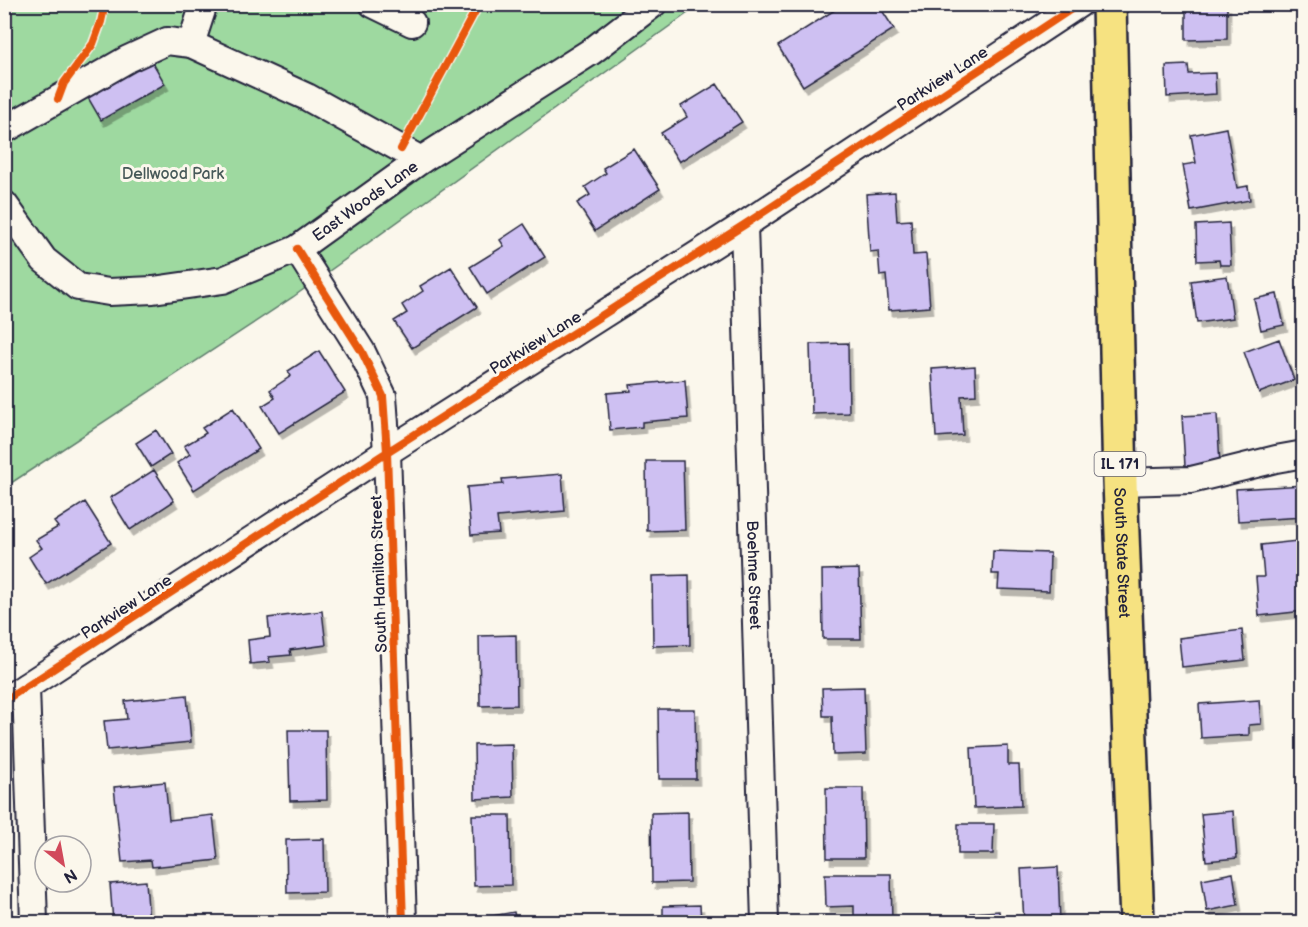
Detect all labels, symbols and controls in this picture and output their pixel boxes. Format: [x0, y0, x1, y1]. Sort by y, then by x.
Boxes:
street label: Parkview Lane [894, 43, 992, 116]
street label: East Woods Lane [309, 157, 423, 246]
park label: Dellwood Park [122, 165, 224, 184]
street label: Parkview Lane [487, 307, 586, 379]
road number: IL 171 [1094, 452, 1146, 476]
street label: South State Street [1109, 487, 1133, 619]
street label: South Hamilton Street [367, 495, 392, 653]
street label: Boehme Street [742, 520, 764, 630]
street label: Parkview Lane [78, 571, 176, 644]
north arrow [33, 834, 93, 894]
text: N [60, 864, 80, 887]

